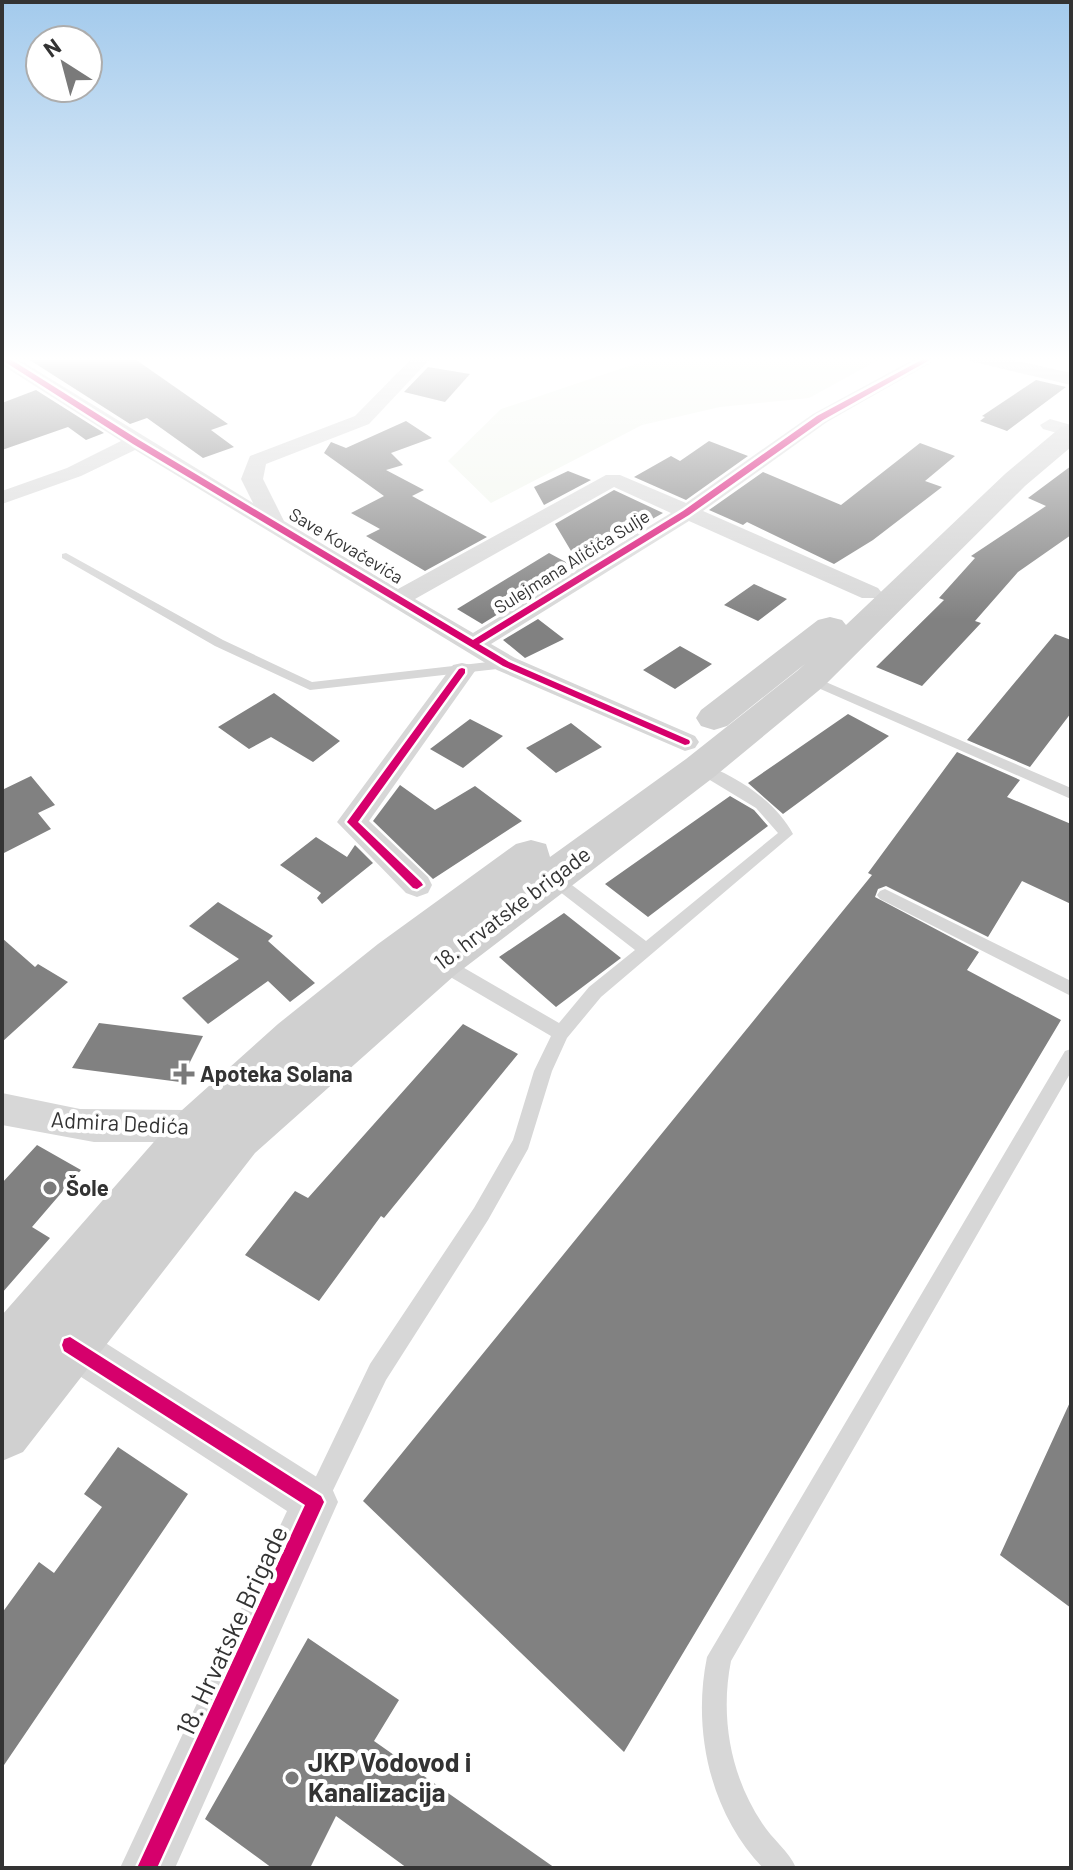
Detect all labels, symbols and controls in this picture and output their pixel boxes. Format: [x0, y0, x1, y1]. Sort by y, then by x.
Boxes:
north arrow [24, 24, 104, 104]
text: N [38, 32, 65, 62]
street label: Save Kovačevića [286, 502, 408, 588]
street label: Sulejmana Aličića Sulje [490, 504, 653, 618]
street label: 18. hrvatske brigade [428, 840, 595, 975]
place label: Apoteka Solana [200, 1060, 353, 1086]
marker: Apoteka Solana [175, 1065, 193, 1083]
street label: Admira Dedića [50, 1105, 190, 1139]
place label: Šole [66, 1174, 109, 1200]
marker: Šole [41, 1179, 59, 1197]
street label: 18. Hrvatske Brigade [168, 1520, 293, 1741]
place label: JKP Vodovod i Kanalizacija [308, 1746, 471, 1807]
marker: JKP Vodovod i Kanalizacija [283, 1769, 301, 1787]

